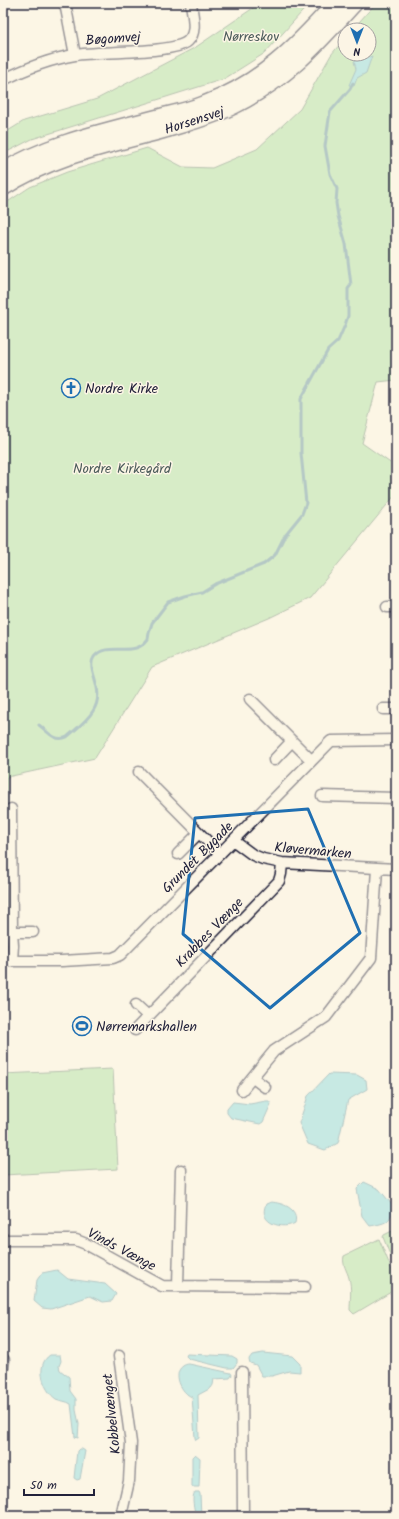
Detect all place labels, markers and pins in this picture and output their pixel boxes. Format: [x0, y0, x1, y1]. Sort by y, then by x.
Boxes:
church icon: Nordre Kirke [60, 377, 82, 399]
place label: Nordre Kirke [85, 378, 159, 400]
sports icon: Nørremarkshallen [71, 1015, 93, 1037]
place label: Nørremarkshallen [96, 1016, 197, 1038]

